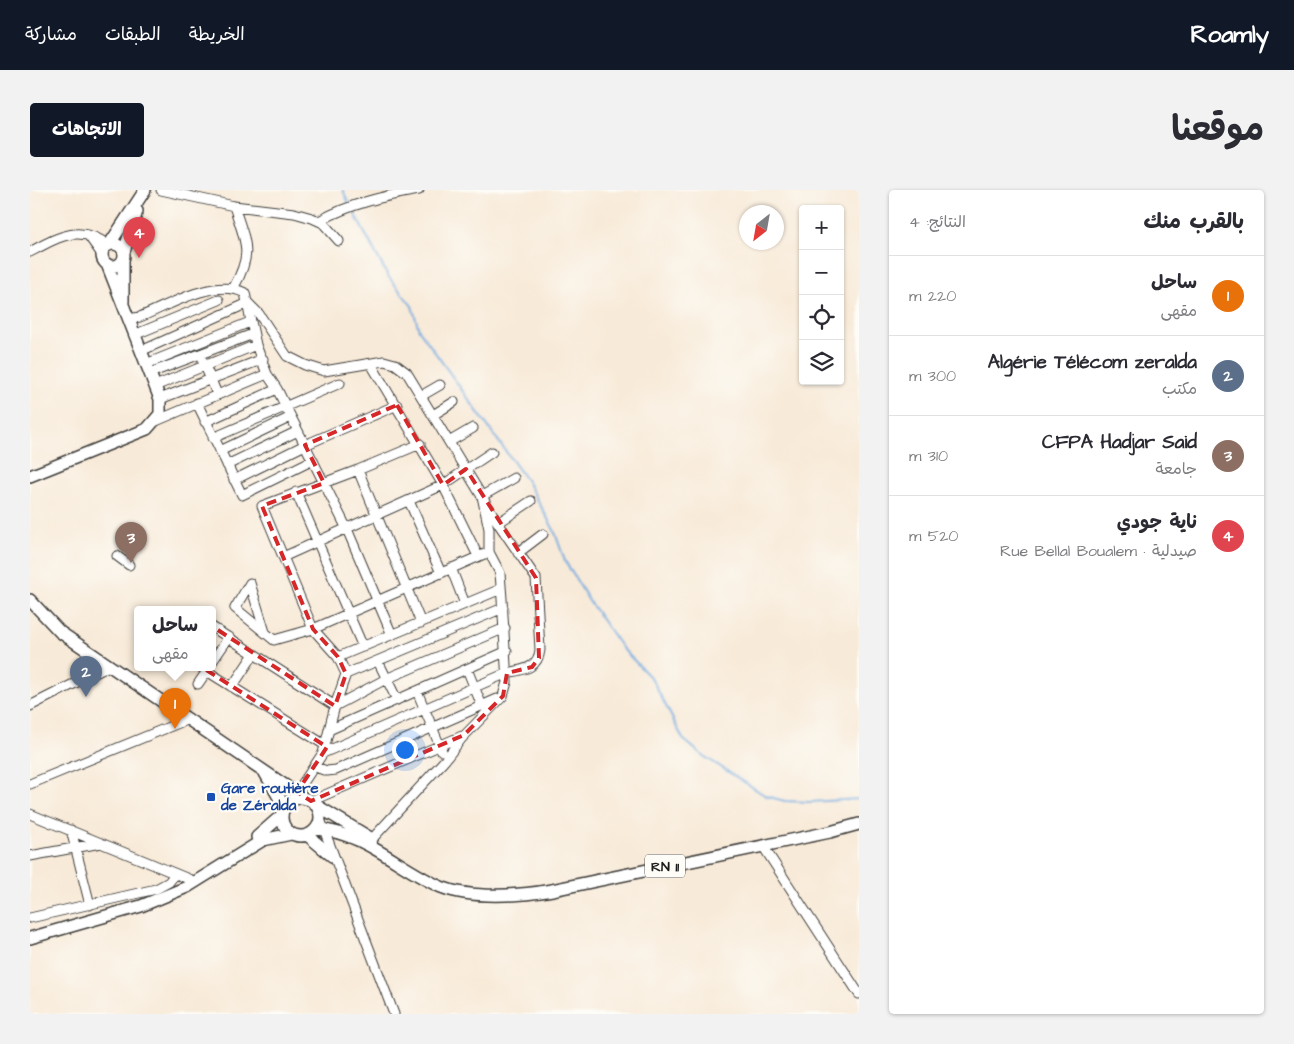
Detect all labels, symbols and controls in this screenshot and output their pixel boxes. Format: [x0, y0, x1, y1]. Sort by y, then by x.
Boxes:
text: Roamly [1191, 18, 1269, 52]
text: مشاركة [25, 22, 77, 47]
text: الطبقات [105, 22, 161, 47]
text: الخريطة [189, 22, 245, 47]
button: الاتجاهات [30, 103, 144, 157]
text: موقعنا [1171, 105, 1264, 154]
north arrow [739, 205, 784, 250]
map controls [799, 205, 844, 385]
button: + [799, 205, 844, 250]
text: بالقرب منك [1143, 207, 1244, 236]
text: النتائج: 4 [909, 211, 966, 233]
pin: 4 [123, 217, 155, 258]
button: − [799, 250, 844, 295]
text: ساحل [1151, 269, 1197, 296]
text: 220 m [909, 285, 956, 307]
text: 1 [1227, 285, 1229, 307]
button: locate [799, 295, 844, 340]
text: مقهى [1160, 300, 1197, 322]
button: layers [799, 340, 844, 385]
text: Algérie Télécom zeralda [988, 349, 1197, 376]
text: 300 m [909, 365, 956, 387]
text: 2 [1223, 365, 1233, 387]
text: مكتب [1162, 378, 1197, 400]
text: CFPA Hadjar Said [1042, 429, 1197, 456]
text: 310 m [909, 445, 948, 467]
text: 3 [1224, 445, 1232, 467]
text: جامعة [1155, 458, 1197, 480]
text: ناية جودي [1117, 509, 1197, 536]
pin: 3 [115, 522, 147, 563]
text: 520 m [909, 525, 958, 547]
text: 4 [1223, 525, 1233, 547]
text: صيدلية · Rue Bellal Boualem [1000, 540, 1197, 562]
popup [134, 606, 216, 671]
text: ساحل [152, 612, 198, 639]
text: مقهى [152, 643, 189, 665]
pin: 2 [70, 656, 102, 697]
pin: 1 [159, 688, 191, 729]
your location [392, 737, 418, 763]
place label: Gare routière de Zéralda [220, 778, 319, 816]
marker: Gare routière de Zéralda [205, 791, 217, 803]
road number: RN 11 [645, 854, 685, 878]

